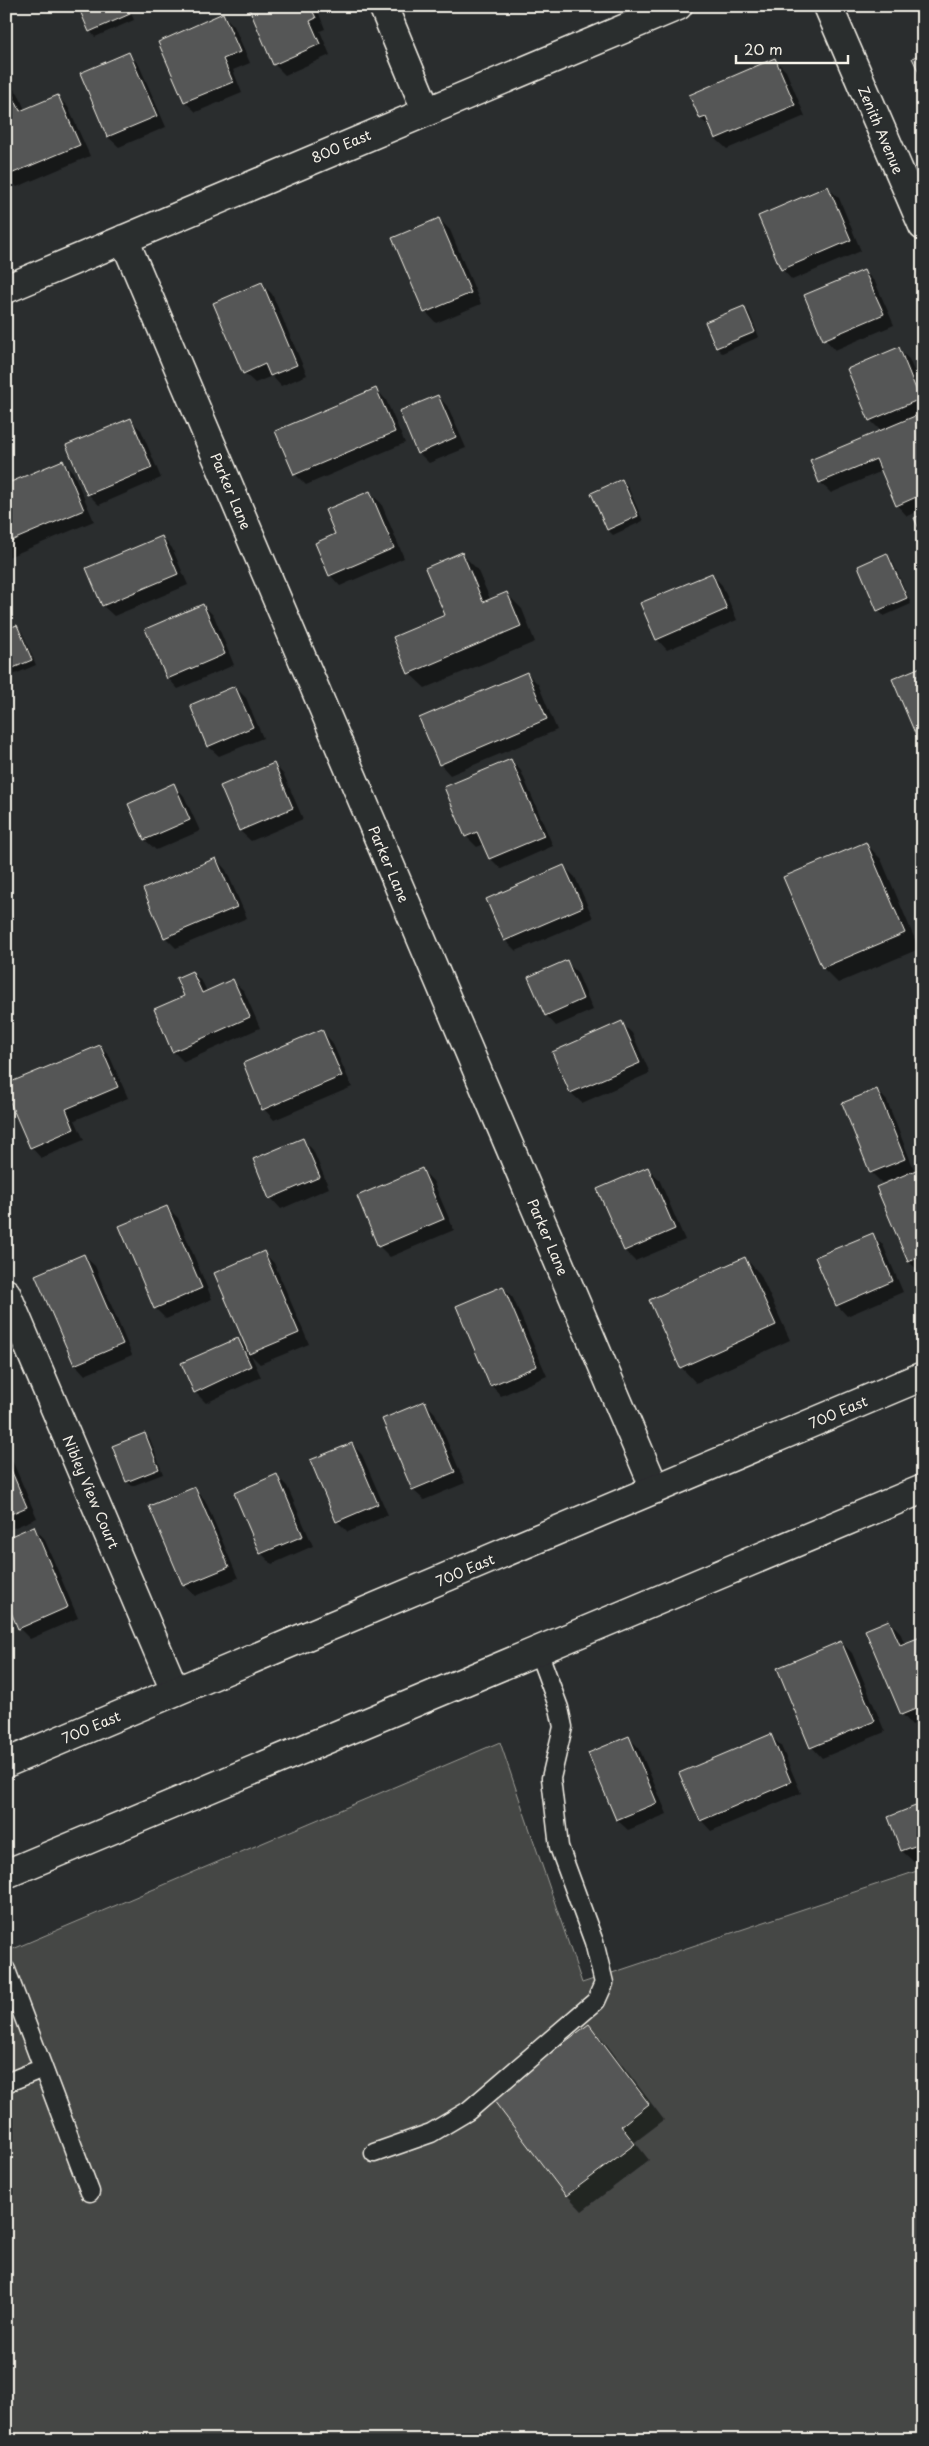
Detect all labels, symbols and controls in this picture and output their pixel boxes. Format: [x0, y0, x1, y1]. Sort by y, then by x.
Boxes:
scale bar [736, 32, 849, 64]
text: 20 m [744, 37, 783, 60]
street label: Zenith Avenue [853, 83, 909, 178]
street label: 800 East [308, 124, 374, 168]
street label: Parker Lane [205, 449, 257, 533]
street label: Parker Lane [363, 822, 415, 906]
street label: Parker Lane [522, 1195, 574, 1279]
street label: 700 East [805, 1390, 871, 1434]
street label: Nibley View Court [58, 1432, 124, 1552]
street label: 700 East [432, 1548, 498, 1592]
street label: 700 East [58, 1705, 124, 1749]

